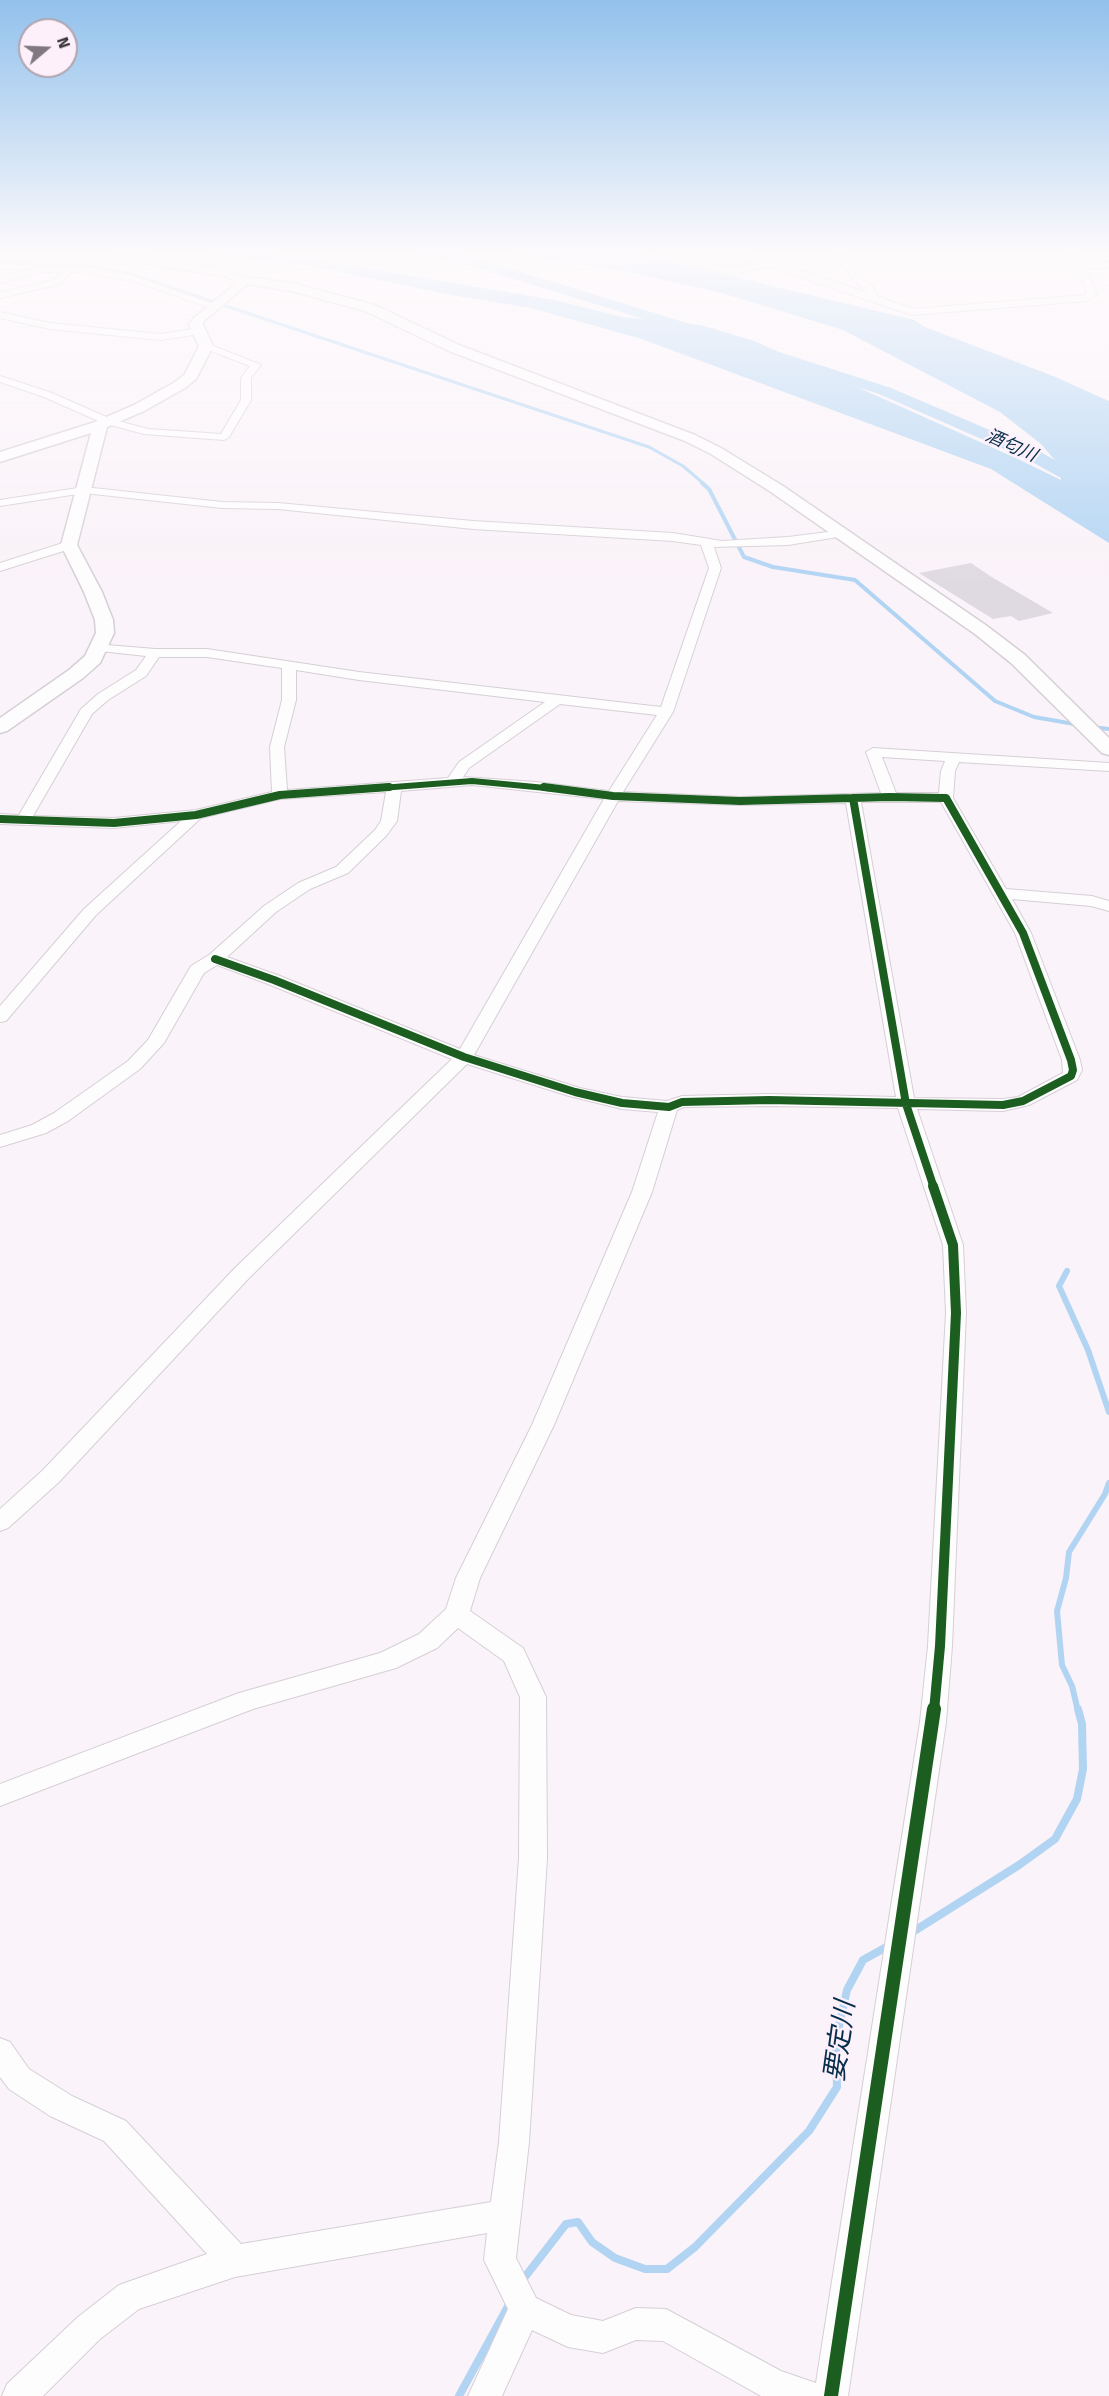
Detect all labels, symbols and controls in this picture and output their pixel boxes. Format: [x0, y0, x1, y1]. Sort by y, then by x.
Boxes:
north arrow [18, 18, 78, 78]
text: N [53, 35, 74, 51]
water label: 酒匂川 [982, 425, 1040, 467]
water label: 要定川 [819, 1999, 863, 2083]

